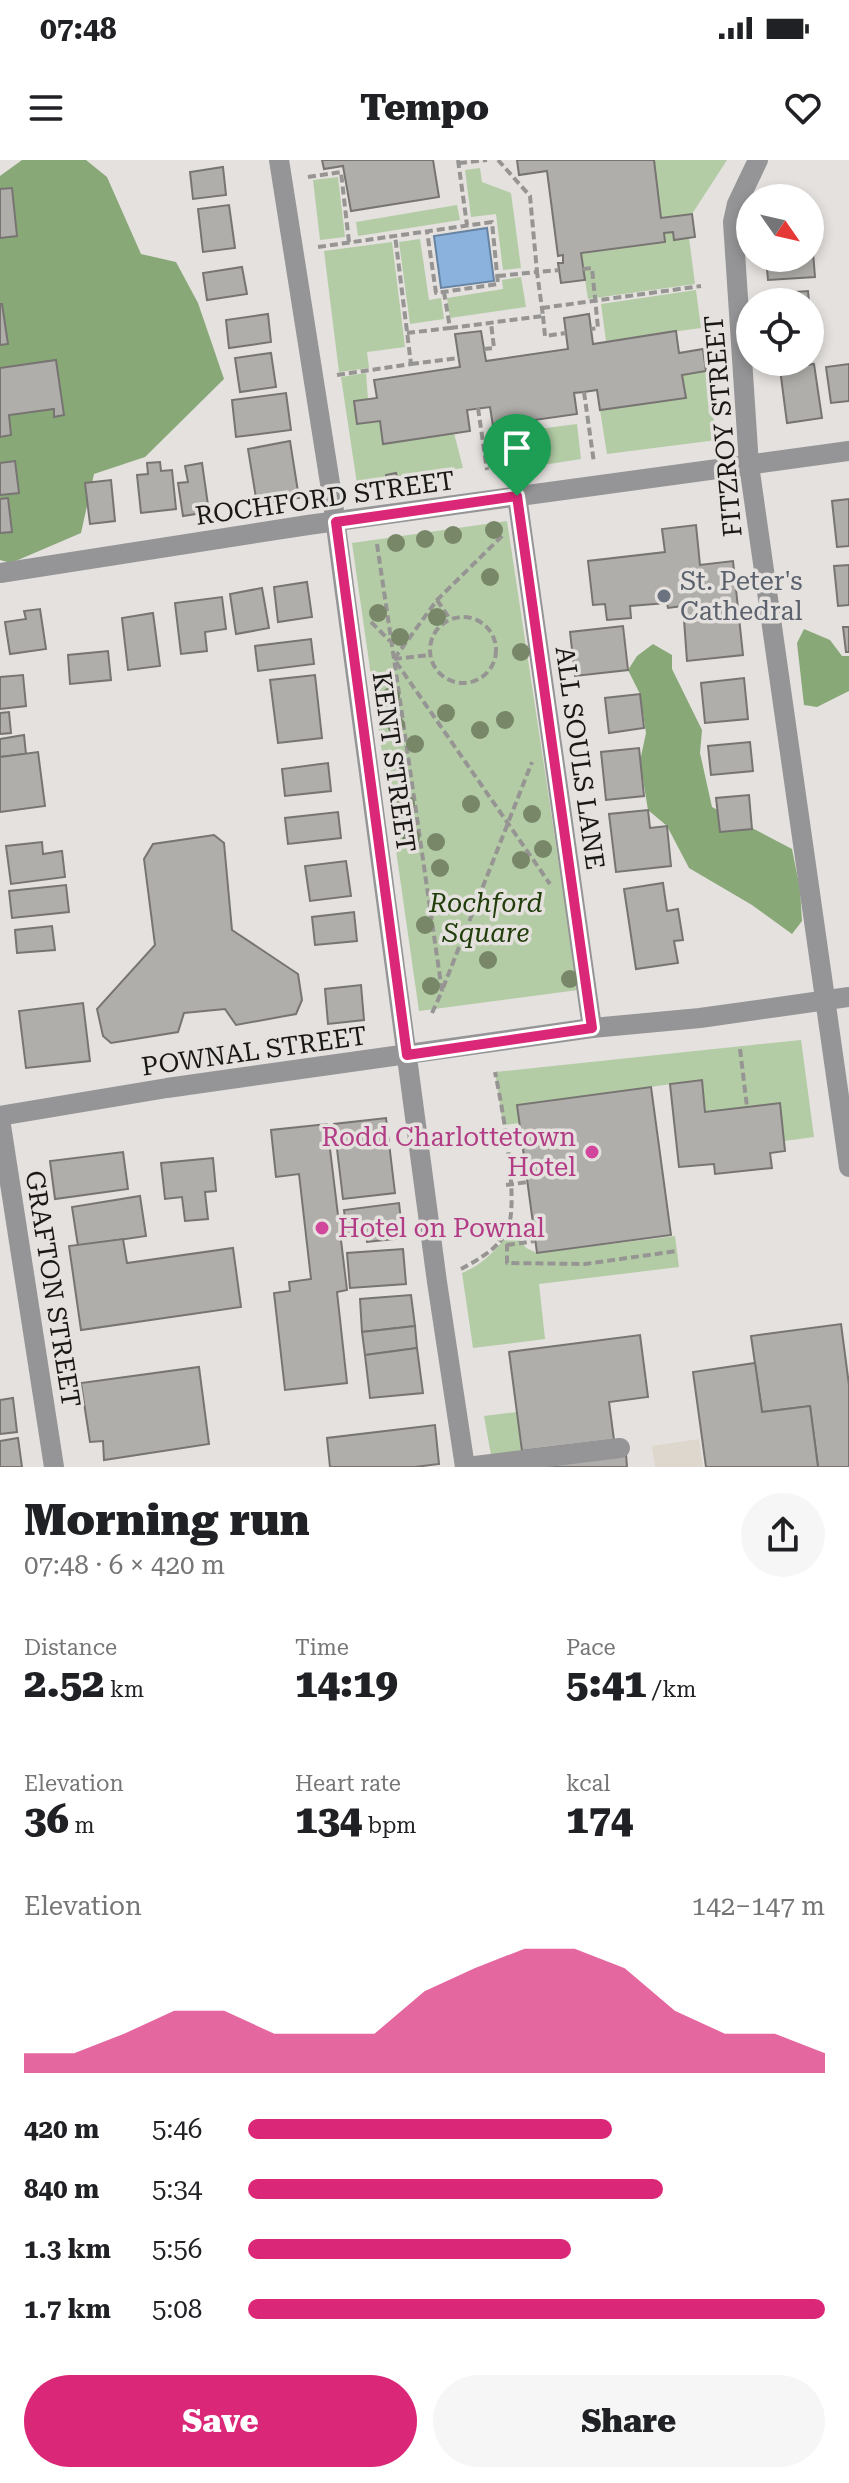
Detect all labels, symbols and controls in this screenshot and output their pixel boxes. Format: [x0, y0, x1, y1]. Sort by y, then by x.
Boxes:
text: 07:48 [40, 11, 117, 46]
icon: menu [24, 86, 68, 130]
icon: heart [781, 86, 825, 130]
text: Tempo [360, 87, 489, 129]
north arrow [736, 184, 824, 272]
map controls [736, 184, 824, 376]
button: locate [736, 288, 824, 376]
street label: FITZROY STREET [698, 314, 748, 538]
pin [483, 414, 551, 496]
icon: arrive [495, 426, 539, 470]
street label: ROCHFORD STREET [193, 465, 457, 531]
place label: St. Peter's Cathedral [680, 566, 803, 626]
marker: St. Peter's Cathedral [655, 587, 673, 605]
street label: ALL SOULS LANE [549, 644, 611, 872]
street label: KENT STREET [366, 670, 422, 854]
park label: Rochford Square [428, 888, 543, 948]
street label: POWNAL STREET [139, 1020, 369, 1082]
place label: Rodd Charlottetown Hotel [321, 1122, 576, 1182]
marker: Rodd Charlottetown Hotel [583, 1143, 601, 1161]
street label: GRAFTON STREET [19, 1169, 87, 1409]
place label: Hotel on Pownal [338, 1213, 545, 1243]
marker: Hotel on Pownal [313, 1219, 331, 1237]
button: share [741, 1493, 825, 1577]
text: Morning run [24, 1494, 310, 1546]
text: 07:48 · 6 × 420 m [24, 1550, 225, 1580]
text: Distance [24, 1635, 117, 1660]
text: Time [295, 1635, 349, 1660]
text: Pace [566, 1635, 616, 1660]
text: 2.52 [24, 1660, 105, 1707]
text: 14:19 [295, 1660, 398, 1707]
text: 5:41 [566, 1660, 646, 1707]
text: km [105, 1677, 144, 1702]
text: /km [646, 1677, 696, 1702]
text: Elevation [24, 1771, 124, 1796]
text: Heart rate [295, 1771, 401, 1796]
text: kcal [566, 1771, 610, 1796]
text: 36 [24, 1796, 69, 1843]
text: 134 [295, 1796, 362, 1843]
text: 174 [566, 1796, 633, 1843]
text: m [69, 1813, 94, 1838]
text: bpm [362, 1813, 416, 1838]
text: Elevation [24, 1891, 142, 1921]
text: 142–147 m [692, 1891, 825, 1921]
text: 420 m [24, 2114, 99, 2144]
text: 5:46 [152, 2114, 202, 2144]
text: 840 m [24, 2174, 99, 2204]
text: 5:34 [152, 2174, 202, 2204]
text: 1.3 km [24, 2234, 111, 2264]
text: 5:56 [152, 2234, 202, 2264]
text: 1.7 km [24, 2294, 111, 2324]
text: 5:08 [152, 2294, 202, 2324]
button: Save [24, 2375, 417, 2467]
button: Share [433, 2375, 825, 2467]

